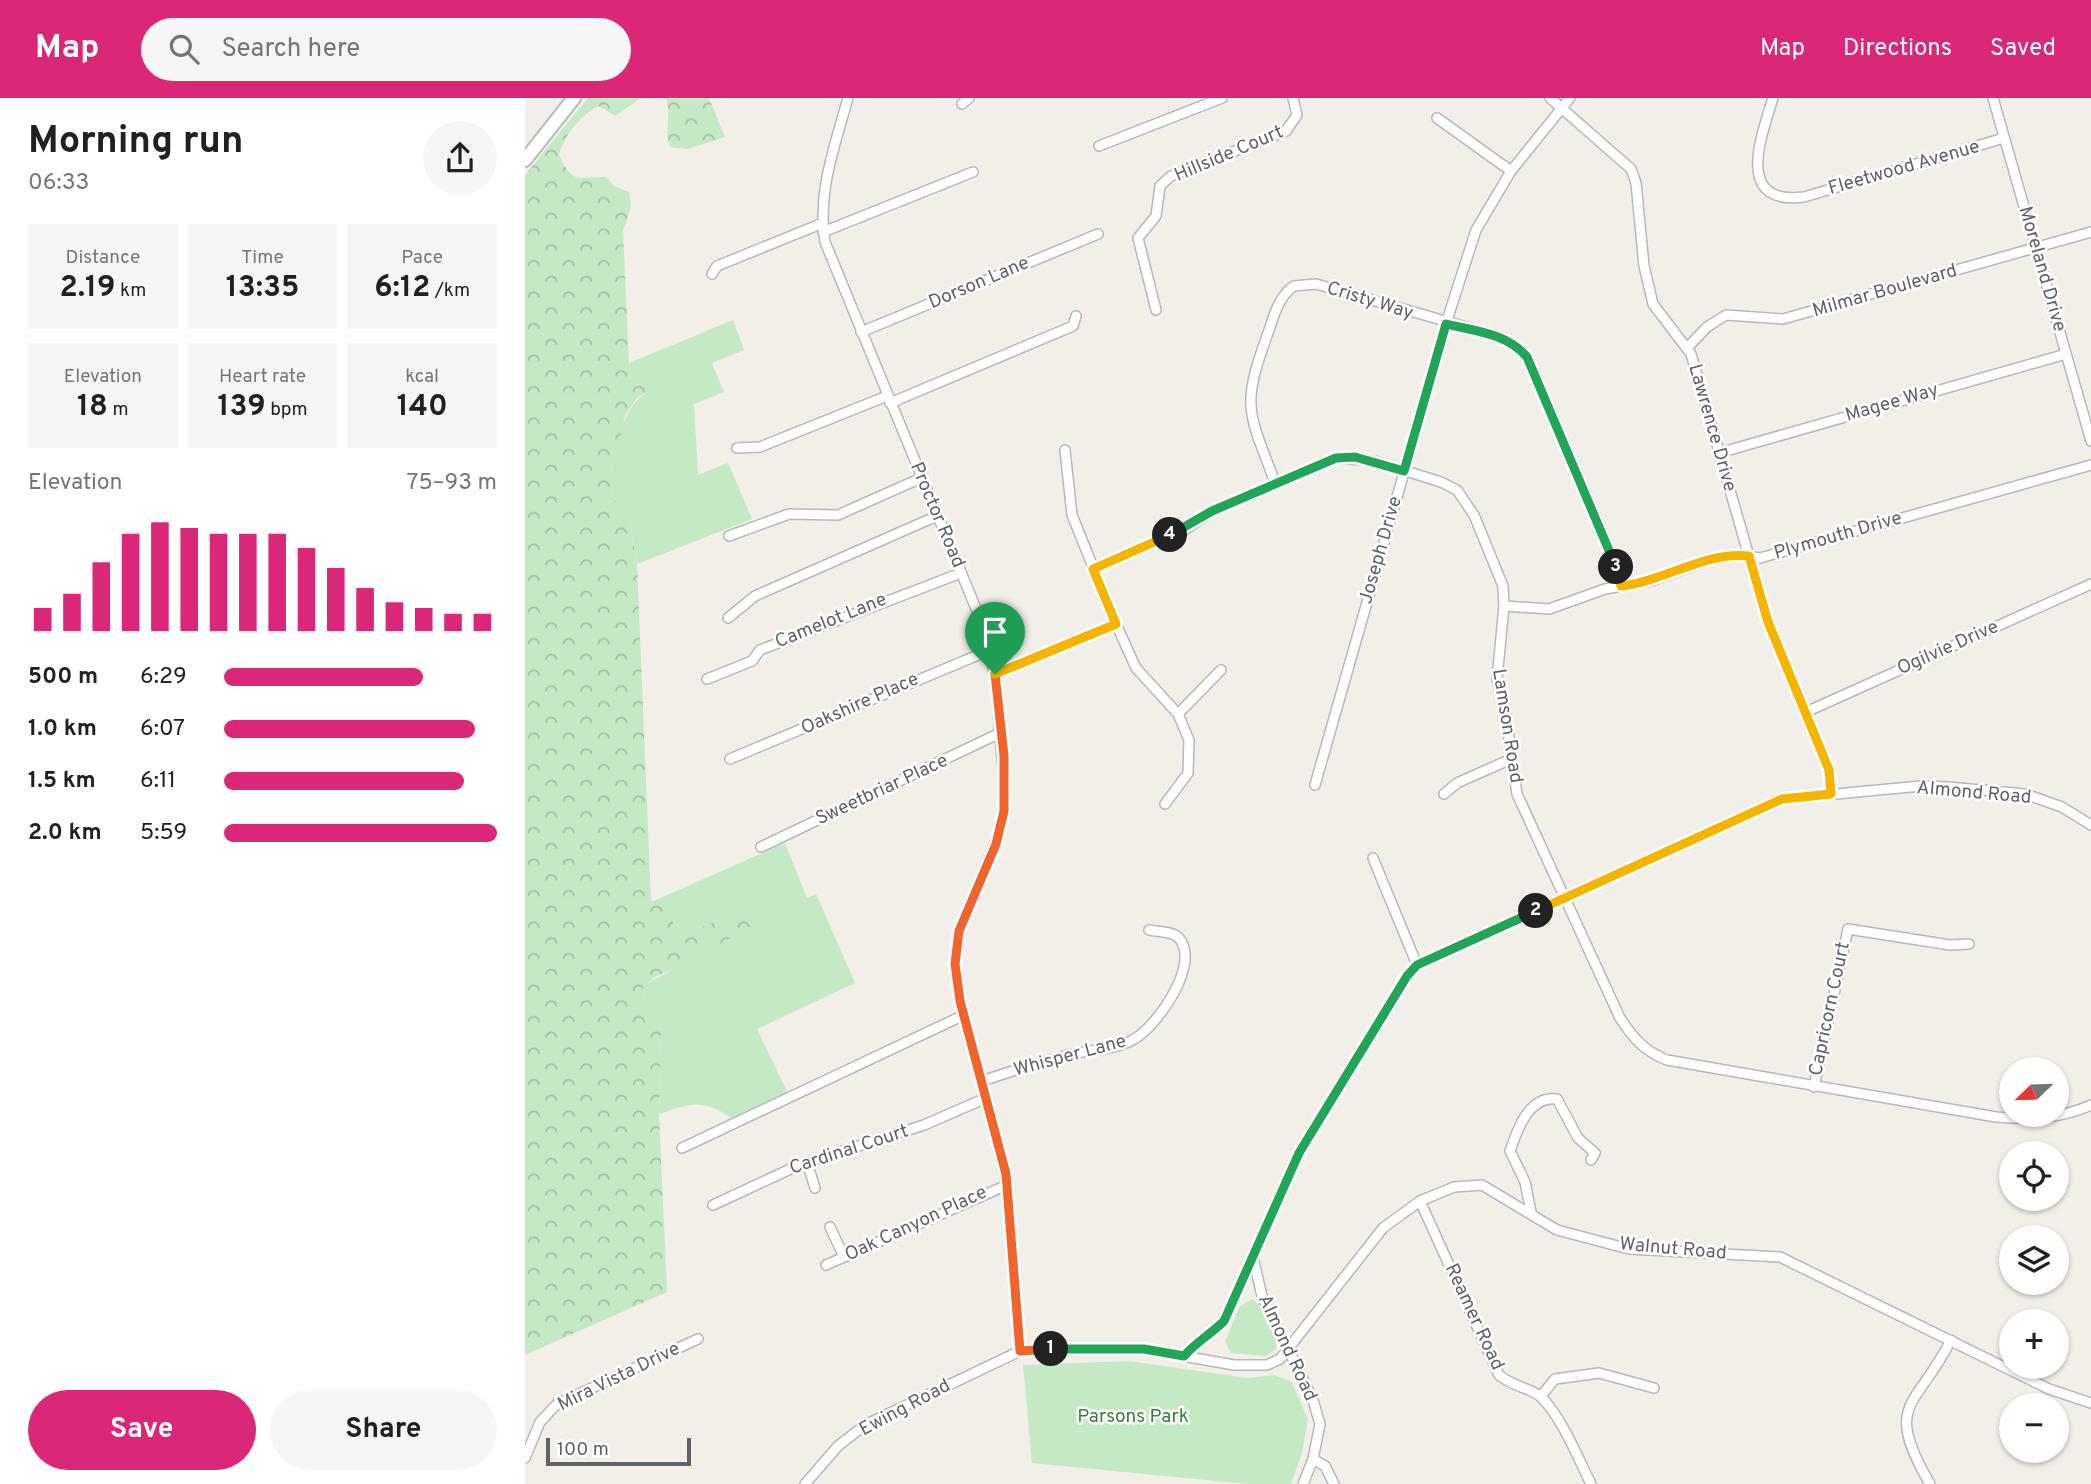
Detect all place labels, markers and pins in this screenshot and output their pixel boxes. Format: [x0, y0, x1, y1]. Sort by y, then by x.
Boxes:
pin: 4 [1153, 518, 1187, 552]
pin: 3 [1599, 550, 1633, 584]
pin [965, 602, 1025, 674]
pin: 2 [1518, 894, 1553, 928]
pin: 1 [1033, 1332, 1069, 1366]

